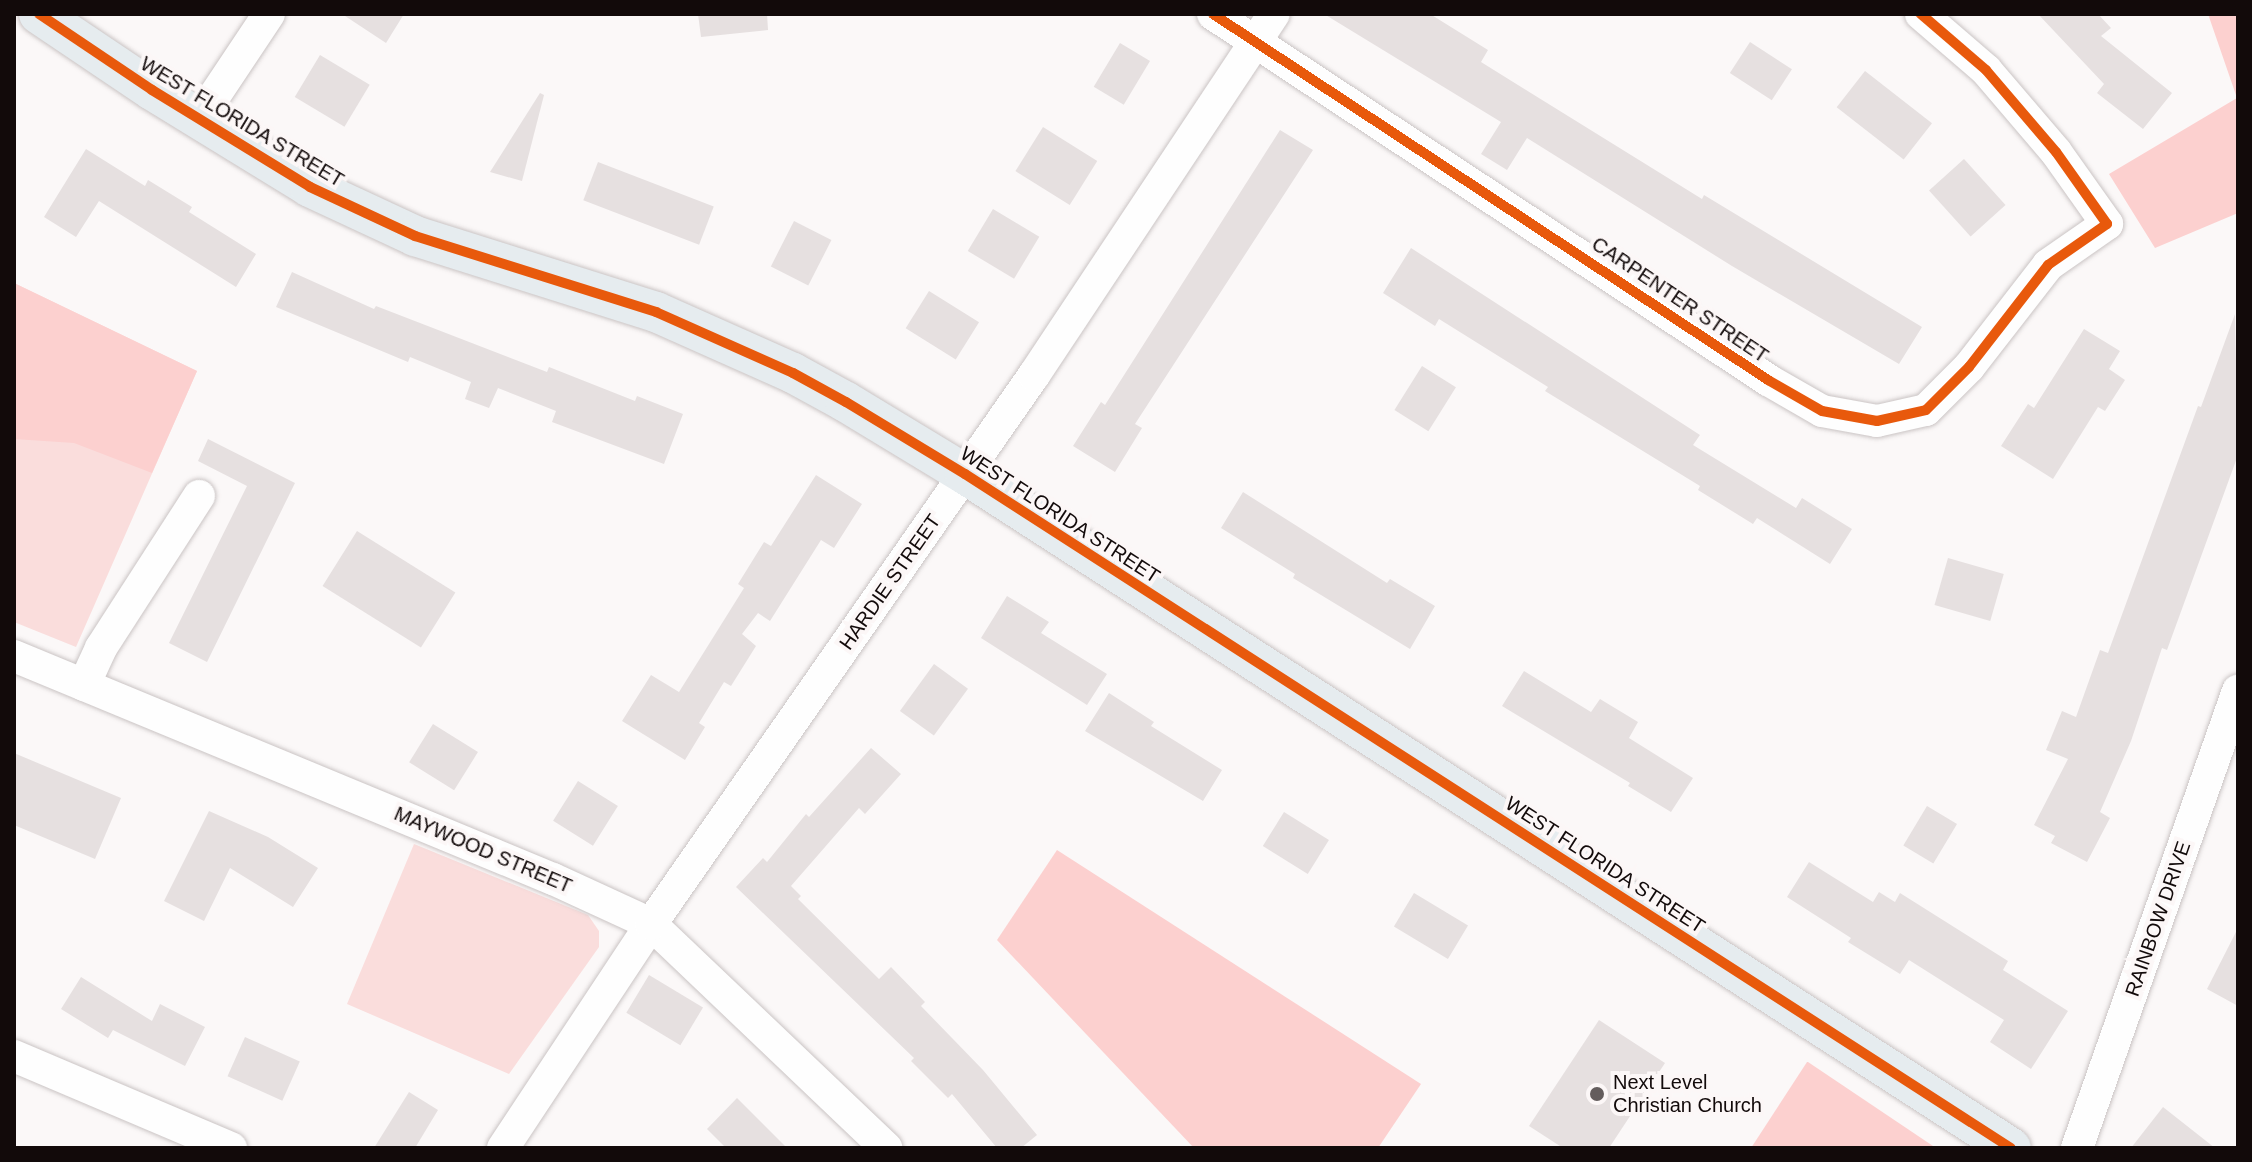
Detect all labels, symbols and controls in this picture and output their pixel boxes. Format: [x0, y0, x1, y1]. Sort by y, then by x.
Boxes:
street label: WEST FLORIDA STREET [135, 51, 349, 193]
street label: CARPENTER STREET [1587, 232, 1773, 368]
street label: WEST FLORIDA STREET [955, 441, 1165, 589]
street label: HARDIE STREET [834, 510, 946, 654]
street label: WEST FLORIDA STREET [1500, 791, 1710, 939]
street label: MAYWOOD STREET [391, 802, 575, 898]
street label: RAINBOW DRIVE [2120, 838, 2196, 1000]
place label: Next Level Christian Church [1613, 1070, 1762, 1117]
marker: Next Level Christian Church [1588, 1085, 1606, 1103]

